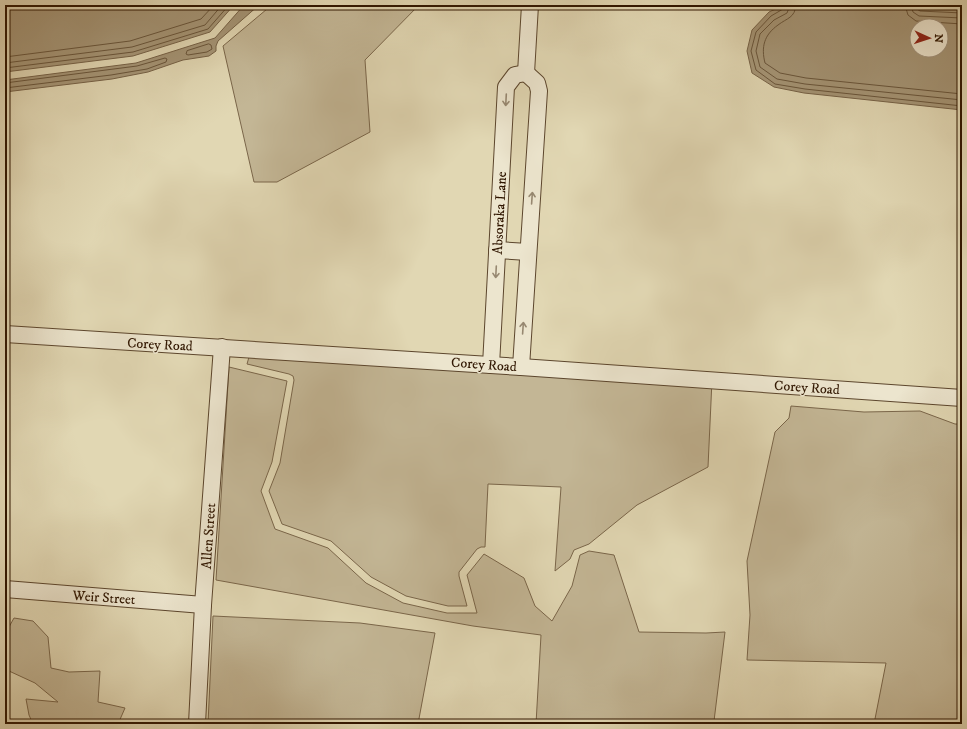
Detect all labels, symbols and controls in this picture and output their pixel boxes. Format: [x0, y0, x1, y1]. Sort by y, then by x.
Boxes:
north arrow [909, 18, 949, 58]
text: N [931, 34, 945, 43]
one-way arrow [502, 93, 509, 106]
street label: Absoraka Lane [489, 171, 511, 255]
one-way arrow [528, 192, 535, 205]
one-way arrow [492, 265, 500, 278]
one-way arrow [519, 322, 527, 335]
street label: Corey Road [127, 334, 193, 356]
street label: Corey Road [451, 354, 517, 376]
street label: Corey Road [774, 377, 840, 399]
street label: Allen Street [198, 502, 220, 570]
street label: Weir Street [71, 587, 136, 609]

